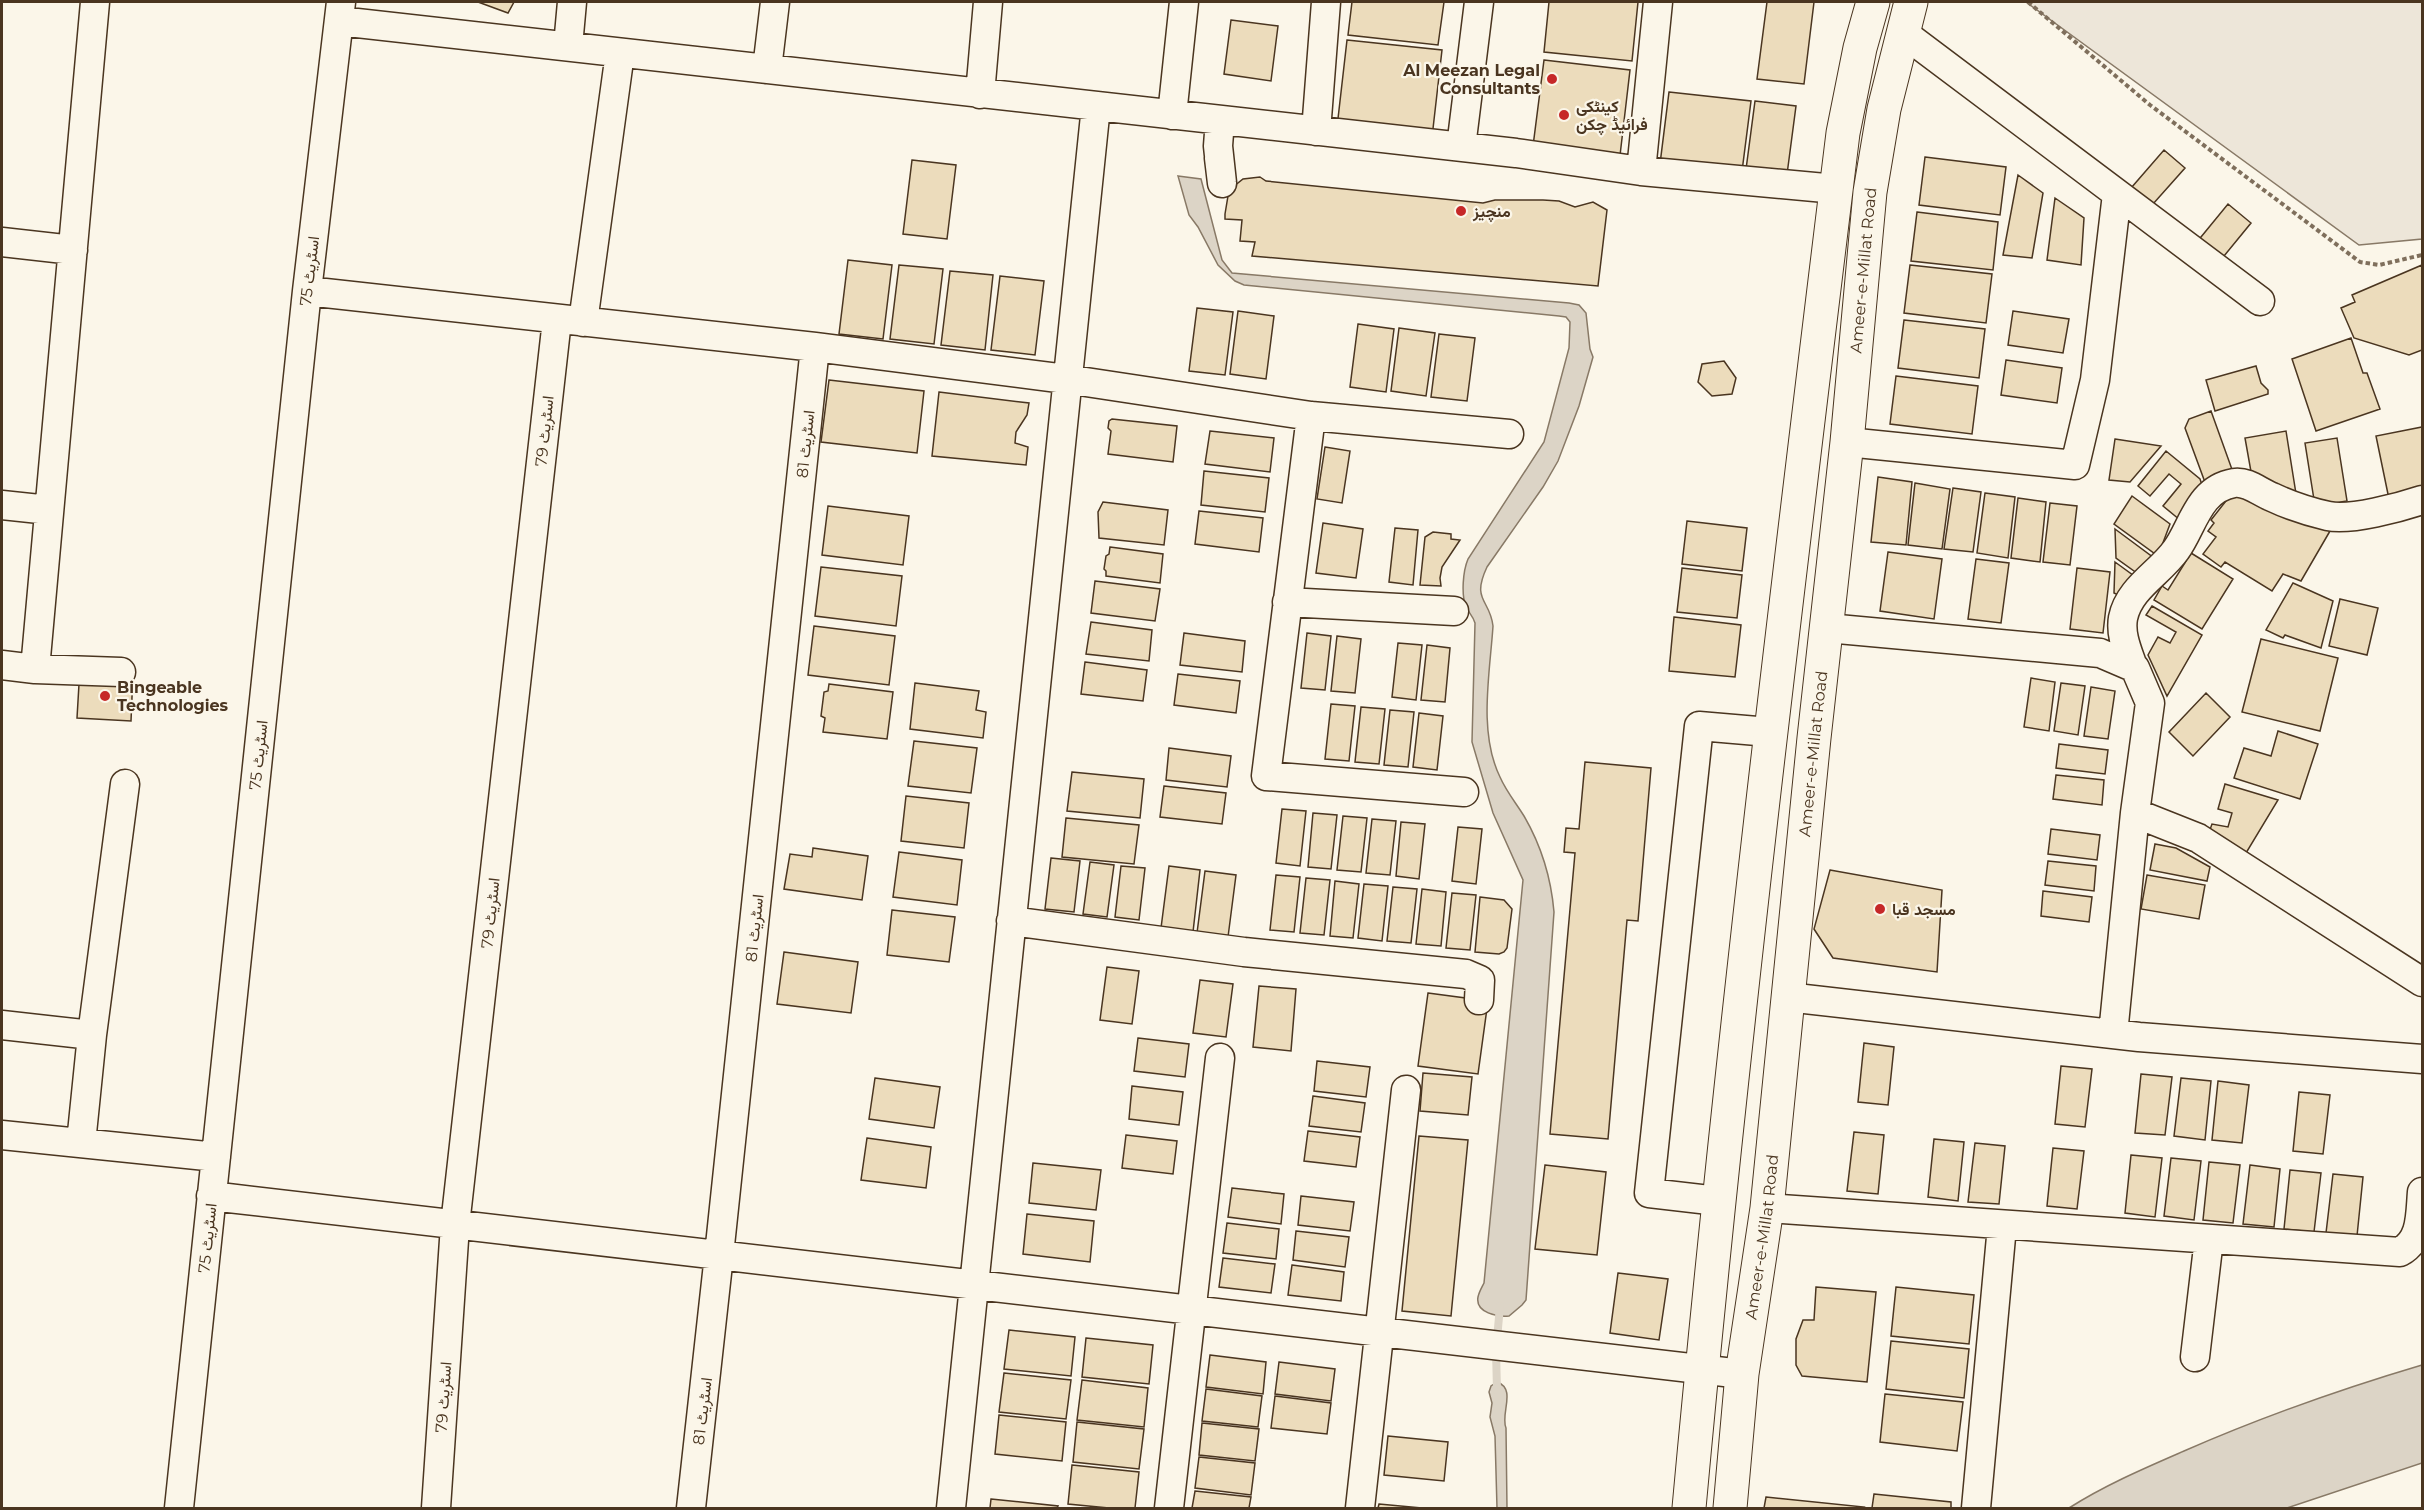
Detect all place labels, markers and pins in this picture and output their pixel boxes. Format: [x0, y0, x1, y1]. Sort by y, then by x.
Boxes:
place label: Al Meezan Legal Consultants [1402, 61, 1540, 98]
marker: Al Meezan Legal Consultants [1545, 72, 1559, 86]
place label: کینٹکی فرائیڈ چکن [1576, 97, 1648, 136]
marker: کینٹکی فرائیڈ چکن [1557, 108, 1571, 122]
place label: منچیز [1472, 202, 1511, 223]
marker: منچیز [1454, 204, 1468, 218]
place label: Bingeable Technologies [117, 678, 229, 715]
marker: Bingeable Technologies [98, 689, 112, 703]
place label: مسجد قبا [1892, 900, 1956, 919]
marker: مسجد قبا [1873, 902, 1887, 916]

